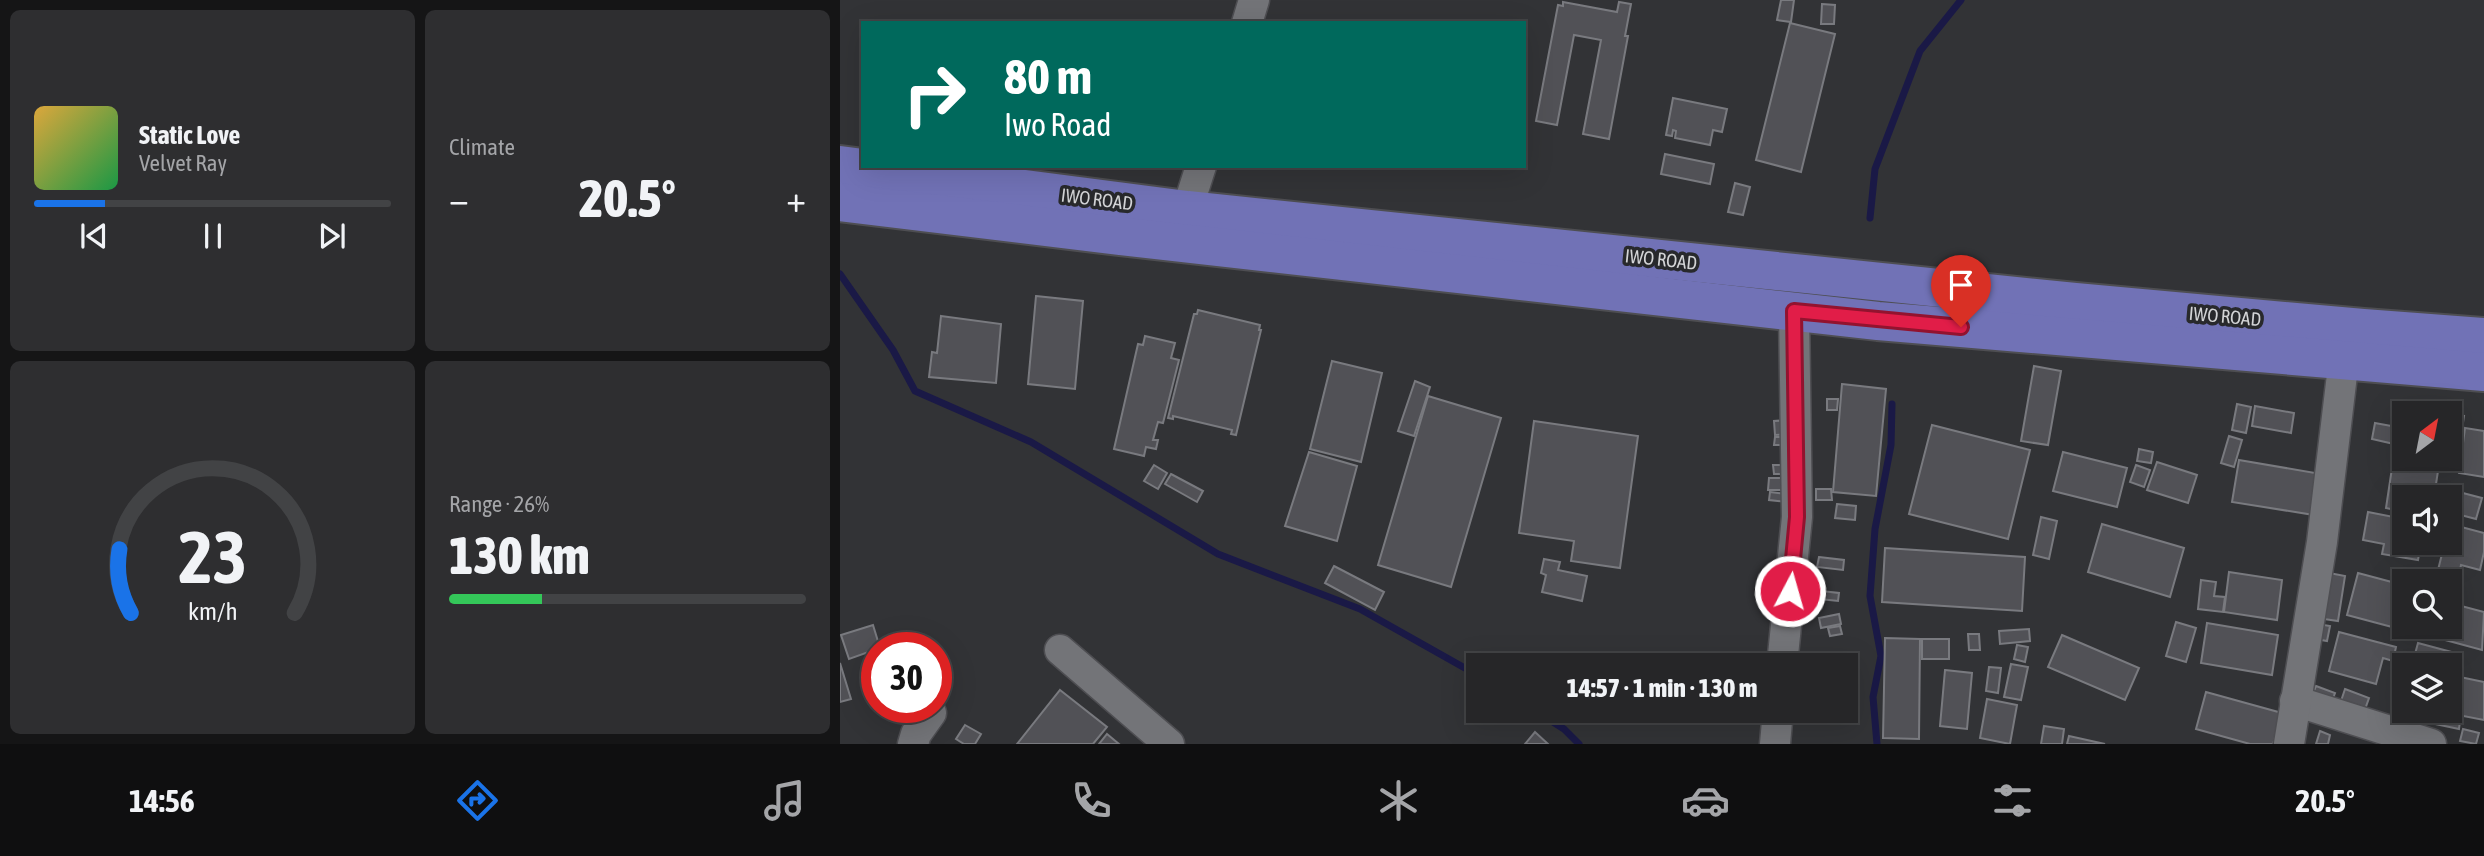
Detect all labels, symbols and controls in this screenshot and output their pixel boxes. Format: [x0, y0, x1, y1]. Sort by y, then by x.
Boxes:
text: 80 m [1004, 48, 1092, 104]
icon: right [889, 49, 980, 140]
text: Iwo Road [1004, 106, 1111, 143]
text: Static Love [139, 120, 240, 150]
text: Climate [449, 134, 515, 160]
text: Velvet Ray [139, 150, 227, 176]
text: 20.5° [579, 168, 676, 228]
text: − [449, 177, 469, 220]
text: + [786, 177, 806, 220]
street label: IWO ROAD [1060, 184, 1134, 214]
icon: previous [75, 217, 113, 255]
icon: pause [194, 217, 232, 255]
icon: next [313, 217, 351, 255]
street label: IWO ROAD [1624, 244, 1698, 274]
pin [1931, 255, 1991, 327]
icon: arrive [1942, 266, 1980, 304]
street label: IWO ROAD [2188, 302, 2262, 330]
north arrow [2392, 401, 2462, 471]
map controls [2392, 401, 2462, 723]
button: sound [2392, 485, 2462, 555]
text: Range · 26% [449, 491, 549, 517]
text: 23 [178, 516, 247, 599]
text: 130 km [449, 525, 590, 585]
position arrow [1753, 554, 1827, 628]
button: search [2392, 569, 2462, 639]
text: km/h [188, 597, 237, 625]
speed limit sign: 30 [861, 632, 952, 723]
button: layers [2392, 653, 2462, 723]
text: 14:57 · 1 min · 130 m [1567, 673, 1757, 703]
icon: directions [453, 776, 502, 825]
icon: music [760, 776, 809, 825]
icon: phone [1067, 776, 1116, 825]
icon: climate [1374, 776, 1423, 825]
icon: car [1681, 776, 1730, 825]
icon: filters [1988, 776, 2037, 825]
text: 14:56 [129, 782, 195, 819]
text: 20.5° [2295, 782, 2355, 819]

